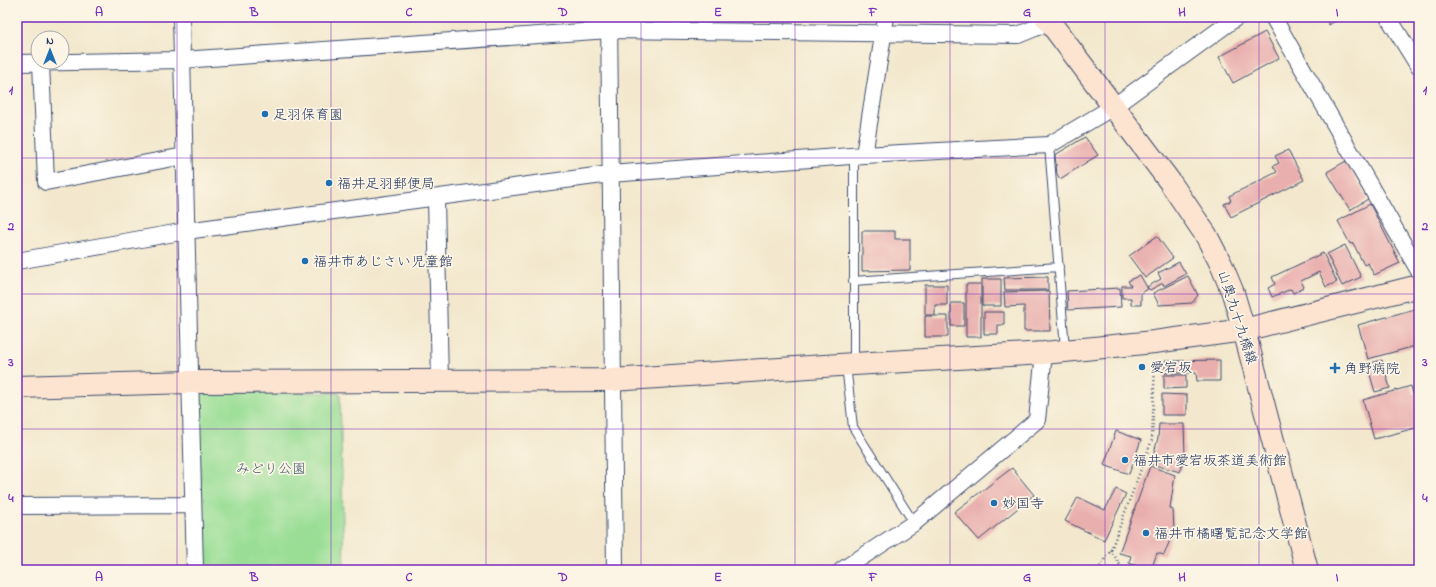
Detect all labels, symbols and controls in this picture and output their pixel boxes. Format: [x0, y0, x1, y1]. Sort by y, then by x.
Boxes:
text: A [95, 3, 103, 22]
text: B [249, 3, 259, 22]
text: C [405, 3, 413, 22]
text: D [557, 3, 568, 22]
text: E [714, 3, 722, 22]
text: F [868, 3, 878, 22]
text: G [1023, 3, 1031, 22]
text: H [1178, 3, 1186, 22]
text: I [1335, 3, 1339, 22]
north arrow [30, 30, 70, 70]
text: N [46, 33, 54, 49]
text: 1 [9, 81, 14, 100]
text: 1 [1423, 81, 1428, 100]
place label: 足羽保育園 [273, 105, 343, 126]
marker: 足羽保育園 [260, 109, 270, 119]
place label: 福井足羽郵便局 [337, 174, 435, 195]
marker: 福井足羽郵便局 [324, 178, 334, 188]
text: 2 [7, 217, 15, 236]
text: 2 [1421, 217, 1429, 236]
place label: 福井市あじさい児童館 [313, 252, 453, 273]
marker: 福井市あじさい児童館 [300, 256, 310, 266]
street label: 山奥九十九橋線 [1211, 268, 1262, 367]
text: 3 [7, 353, 14, 372]
text: 3 [1421, 353, 1428, 372]
place label: 愛宕坂 [1150, 358, 1192, 379]
place label: 角野病院 [1344, 359, 1400, 380]
marker: 愛宕坂 [1137, 362, 1147, 372]
marker: 角野病院 [1329, 362, 1341, 374]
place label: 福井市愛宕坂茶道美術館 [1133, 451, 1287, 472]
marker: 福井市愛宕坂茶道美術館 [1120, 455, 1130, 465]
park label: みどり公園 [236, 459, 306, 480]
text: 4 [7, 489, 14, 508]
text: 4 [1421, 489, 1428, 508]
place label: 妙国寺 [1002, 494, 1044, 515]
marker: 妙国寺 [989, 498, 999, 508]
place label: 福井市橘曙覧記念文学館 [1154, 524, 1308, 545]
marker: 福井市橘曙覧記念文学館 [1141, 528, 1151, 538]
text: A [95, 568, 103, 587]
text: B [249, 568, 259, 587]
text: C [405, 568, 413, 587]
text: D [557, 568, 568, 587]
text: E [714, 568, 722, 587]
text: F [868, 568, 878, 587]
text: G [1023, 568, 1031, 587]
text: H [1178, 568, 1186, 587]
text: I [1335, 568, 1339, 587]

